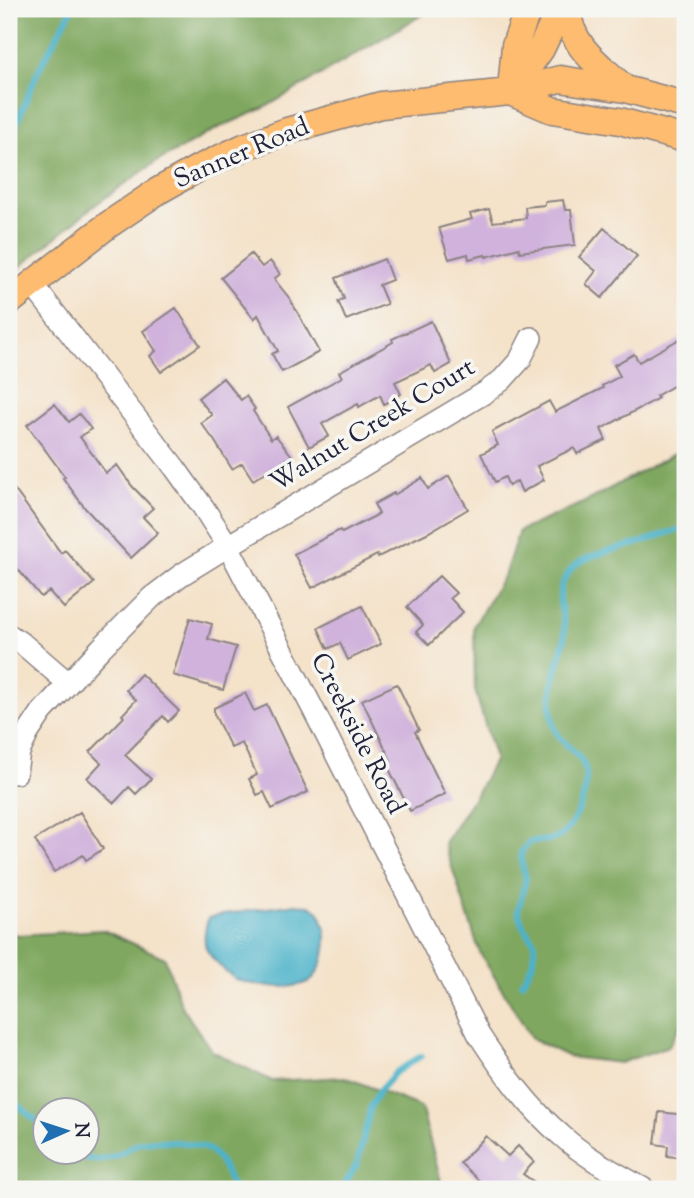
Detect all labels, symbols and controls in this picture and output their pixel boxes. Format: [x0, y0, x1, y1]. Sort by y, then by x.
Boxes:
street label: Sanner Road [169, 109, 316, 199]
street label: Walnut Creek Court [263, 350, 483, 502]
street label: Creekside Road [300, 647, 414, 821]
north arrow [32, 1096, 102, 1166]
text: N [67, 1122, 94, 1139]

